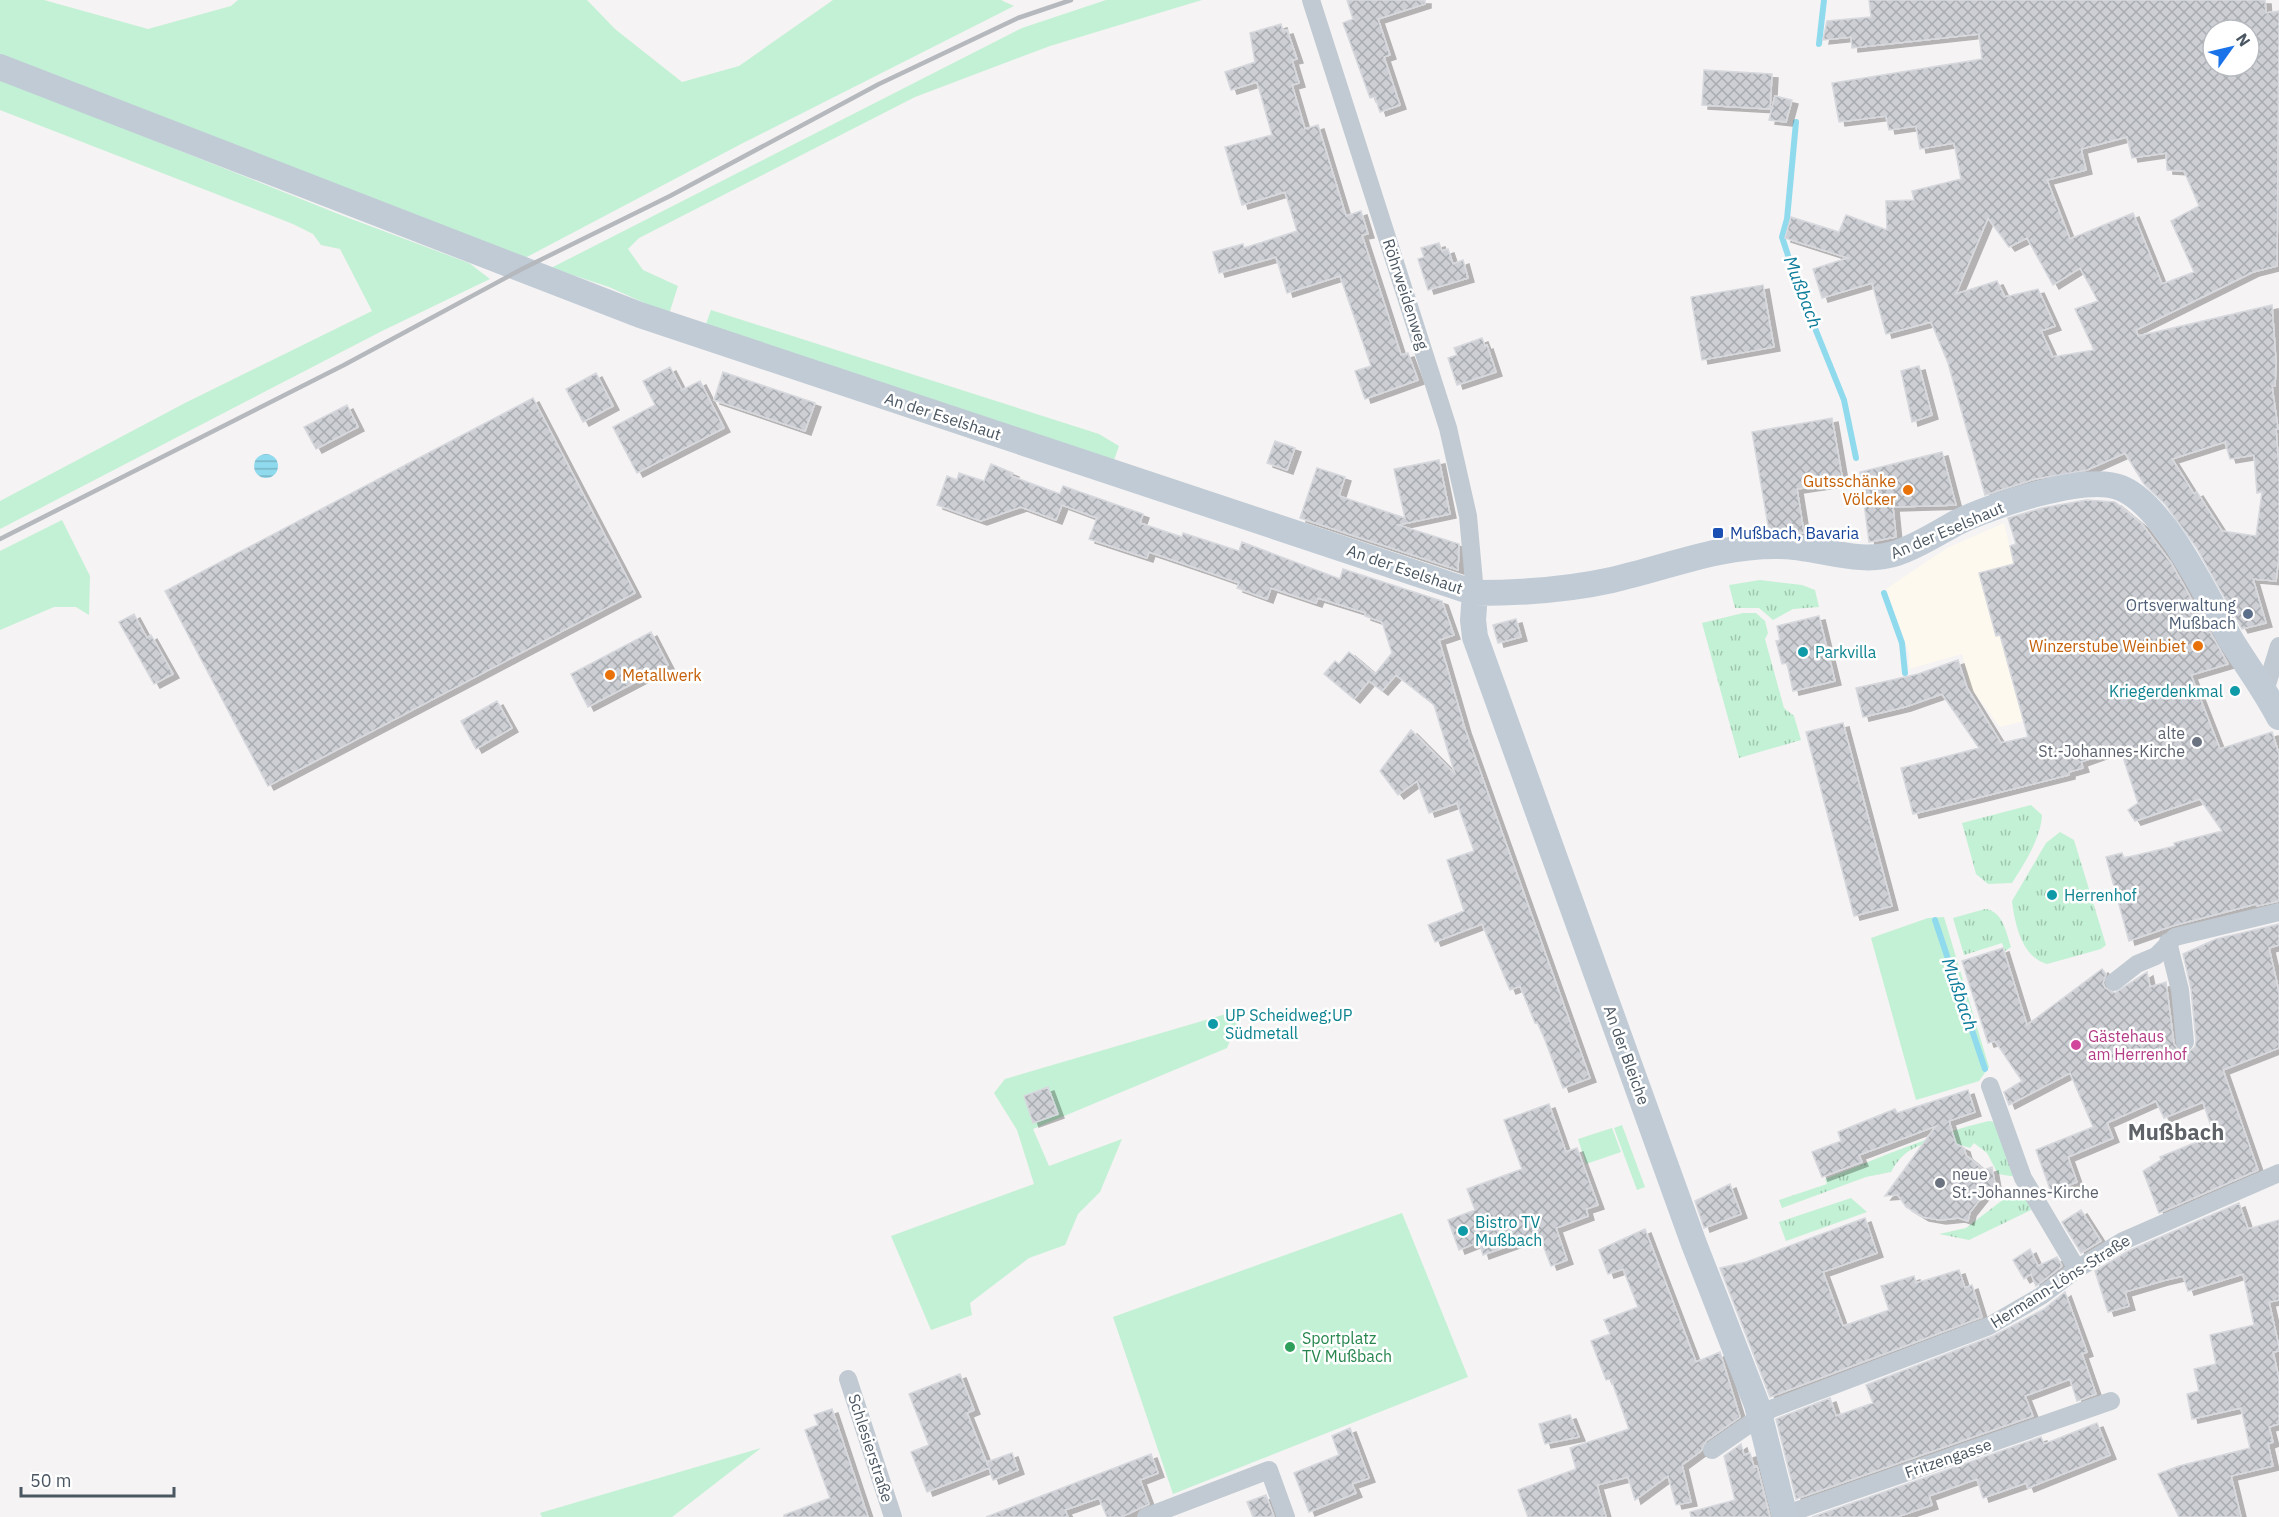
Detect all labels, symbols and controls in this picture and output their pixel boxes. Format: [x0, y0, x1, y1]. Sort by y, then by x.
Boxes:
north arrow [2201, 18, 2261, 78]
text: N [2232, 29, 2255, 50]
street label: Röhrweidenweg [1379, 236, 1434, 353]
water label: Mußbach [1779, 253, 1827, 331]
street label: An der Eselshaut [882, 388, 1004, 444]
place label: Gutsschänke Völcker [1803, 471, 1896, 509]
marker: Gutsschänke Völcker [1901, 483, 1915, 497]
street label: An der Eselshaut [1887, 497, 2007, 563]
place label: Mußbach, Bavaria [1730, 523, 1859, 543]
marker: Mußbach, Bavaria [1711, 526, 1725, 540]
street label: An der Eselshaut [1344, 540, 1466, 598]
place label: Ortsverwaltung Mußbach [2126, 595, 2237, 633]
marker: Ortsverwaltung Mußbach [2241, 607, 2255, 621]
place label: Winzerstube Weinbiet [2029, 636, 2186, 656]
marker: Winzerstube Weinbiet [2191, 639, 2205, 653]
place label: Parkvilla [1815, 642, 1877, 662]
marker: Parkvilla [1796, 645, 1810, 659]
place label: Metallwerk [622, 665, 702, 685]
marker: Metallwerk [603, 668, 617, 682]
place label: Kriegerdenkmal [2109, 681, 2223, 701]
marker: Kriegerdenkmal [2228, 684, 2242, 698]
place label: alte St.-Johannes-Kirche [2038, 723, 2185, 761]
marker: alte St.-Johannes-Kirche [2190, 735, 2204, 749]
place label: Herrenhof [2064, 885, 2137, 905]
marker: Herrenhof [2045, 888, 2059, 902]
water label: Mußbach [1937, 955, 1983, 1033]
street label: An der Bleiche [1600, 1003, 1654, 1108]
place label: UP Scheidweg;UP Südmetall [1225, 1005, 1353, 1043]
marker: UP Scheidweg;UP Südmetall [1206, 1017, 1220, 1031]
place label: Gästehaus am Herrenhof [2088, 1026, 2187, 1064]
marker: Gästehaus am Herrenhof [2069, 1038, 2083, 1052]
district label: Mußbach [2128, 1117, 2224, 1146]
place label: neue St.-Johannes-Kirche [1952, 1164, 2099, 1202]
marker: neue St.-Johannes-Kirche [1933, 1176, 1947, 1190]
place label: Bistro TV Mußbach [1475, 1212, 1542, 1250]
marker: Bistro TV Mußbach [1456, 1224, 1470, 1238]
street label: Hermann-Löns-Straße [1986, 1230, 2134, 1332]
place label: Sportplatz TV Mußbach [1302, 1328, 1392, 1366]
marker: Sportplatz TV Mußbach [1283, 1340, 1297, 1354]
street label: Schlesierstraße [844, 1391, 898, 1505]
street label: Fritzengasse [1902, 1434, 1994, 1482]
scale bar [21, 1460, 174, 1498]
text: 50 m [30, 1469, 72, 1492]

